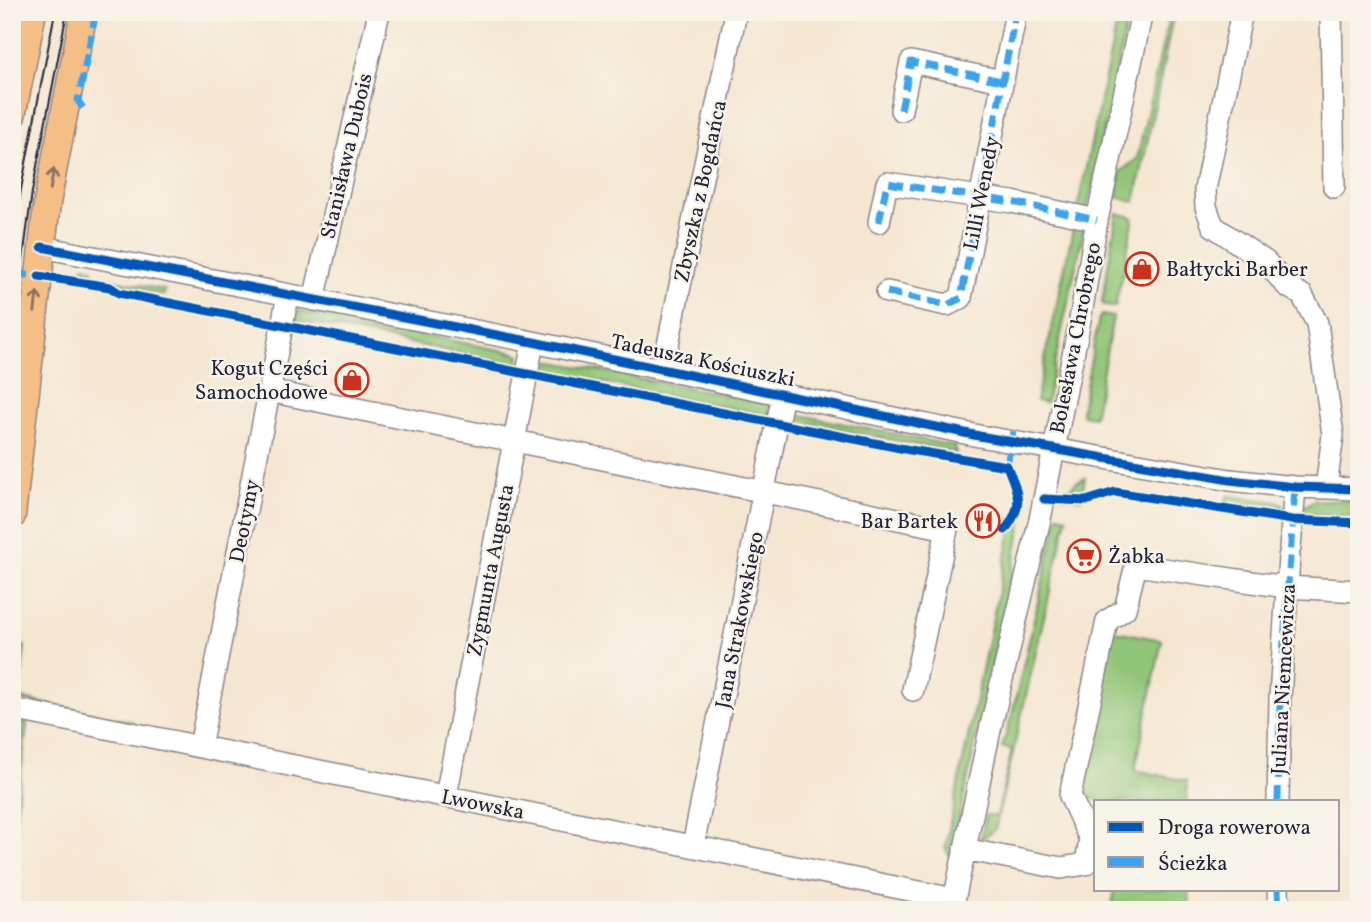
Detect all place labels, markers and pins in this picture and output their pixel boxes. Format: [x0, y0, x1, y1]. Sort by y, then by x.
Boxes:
shop icon: Bałtycki Barber [1123, 250, 1161, 288]
place label: Bałtycki Barber [1166, 256, 1308, 285]
place label: Kogut Części Samochodowe [195, 355, 328, 408]
shop icon: Kogut Części Samochodowe [333, 361, 371, 399]
restaurant icon: Bar Bartek [964, 502, 1002, 540]
place label: Bar Bartek [861, 508, 959, 537]
supermarket icon: Żabka [1065, 537, 1103, 575]
place label: Żabka [1108, 543, 1165, 572]

